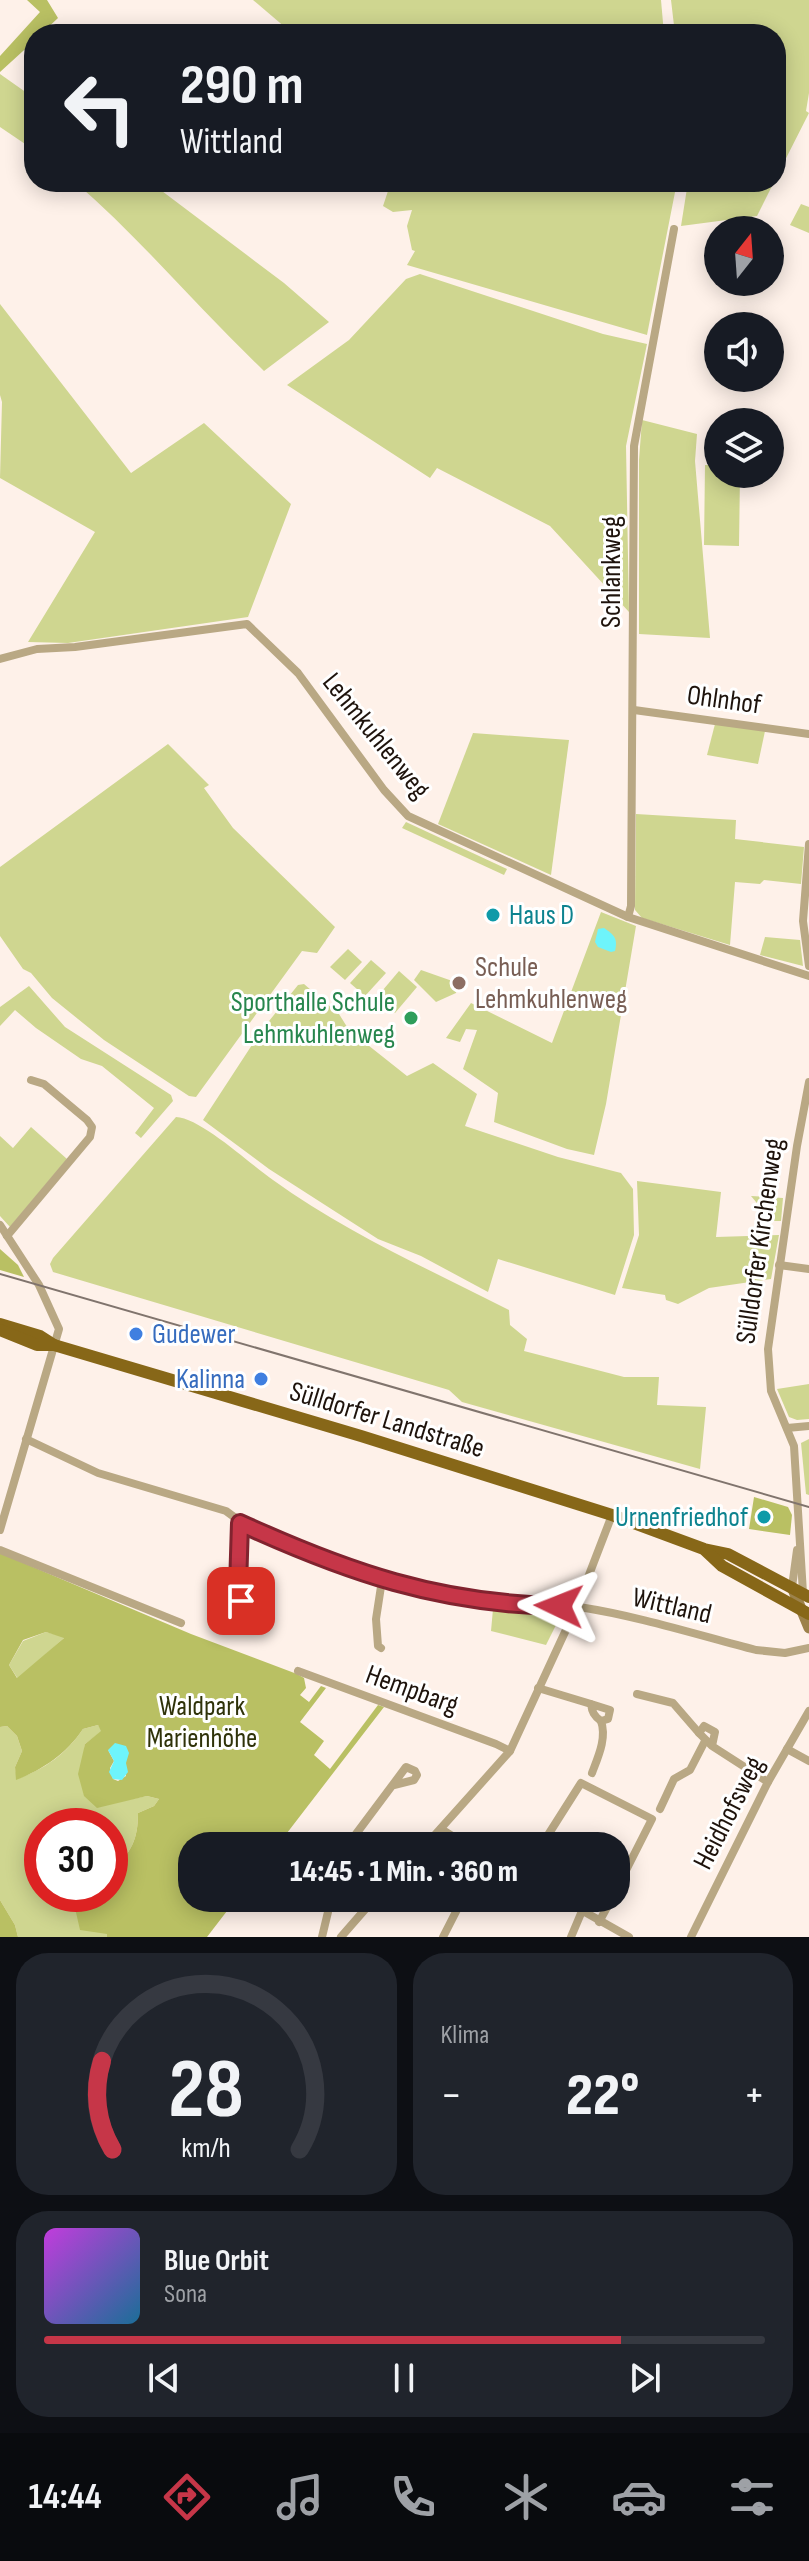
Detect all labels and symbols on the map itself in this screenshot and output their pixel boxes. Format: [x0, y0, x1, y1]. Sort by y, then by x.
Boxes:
north arrow [704, 216, 784, 296]
street label: Schlankweg [595, 516, 628, 628]
street label: Lehmkuhlenweg [315, 667, 437, 805]
street label: Ohlnhof [685, 678, 764, 722]
place label: Haus D [509, 899, 574, 932]
marker: Haus D [484, 906, 502, 924]
place label: Schule Lehmkuhlenweg [475, 951, 627, 1016]
marker: Schule Lehmkuhlenweg [450, 974, 468, 992]
place label: Sporthalle Schule Lehmkuhlenweg [231, 986, 395, 1051]
marker: Sporthalle Schule Lehmkuhlenweg [402, 1009, 420, 1027]
street label: Sülldorfer Kirchenweg [729, 1136, 791, 1346]
place label: Gudewer [152, 1318, 235, 1351]
marker: Gudewer [127, 1325, 145, 1343]
place label: Kalinna [176, 1363, 245, 1396]
marker: Kalinna [252, 1370, 270, 1388]
street label: Sülldorfer Landstraße [286, 1375, 488, 1465]
place label: Urnenfriedhof [615, 1501, 749, 1534]
marker: Urnenfriedhof [755, 1508, 773, 1526]
position arrow [517, 1564, 601, 1648]
pin [207, 1567, 275, 1635]
street label: Wittland [629, 1581, 715, 1631]
street label: Hempbarg [361, 1658, 463, 1722]
park label: Waldpark Marienhöhe [147, 1690, 257, 1755]
street label: Heidhofsweg [687, 1751, 771, 1875]
speed limit sign: 30 [24, 1808, 128, 1912]

